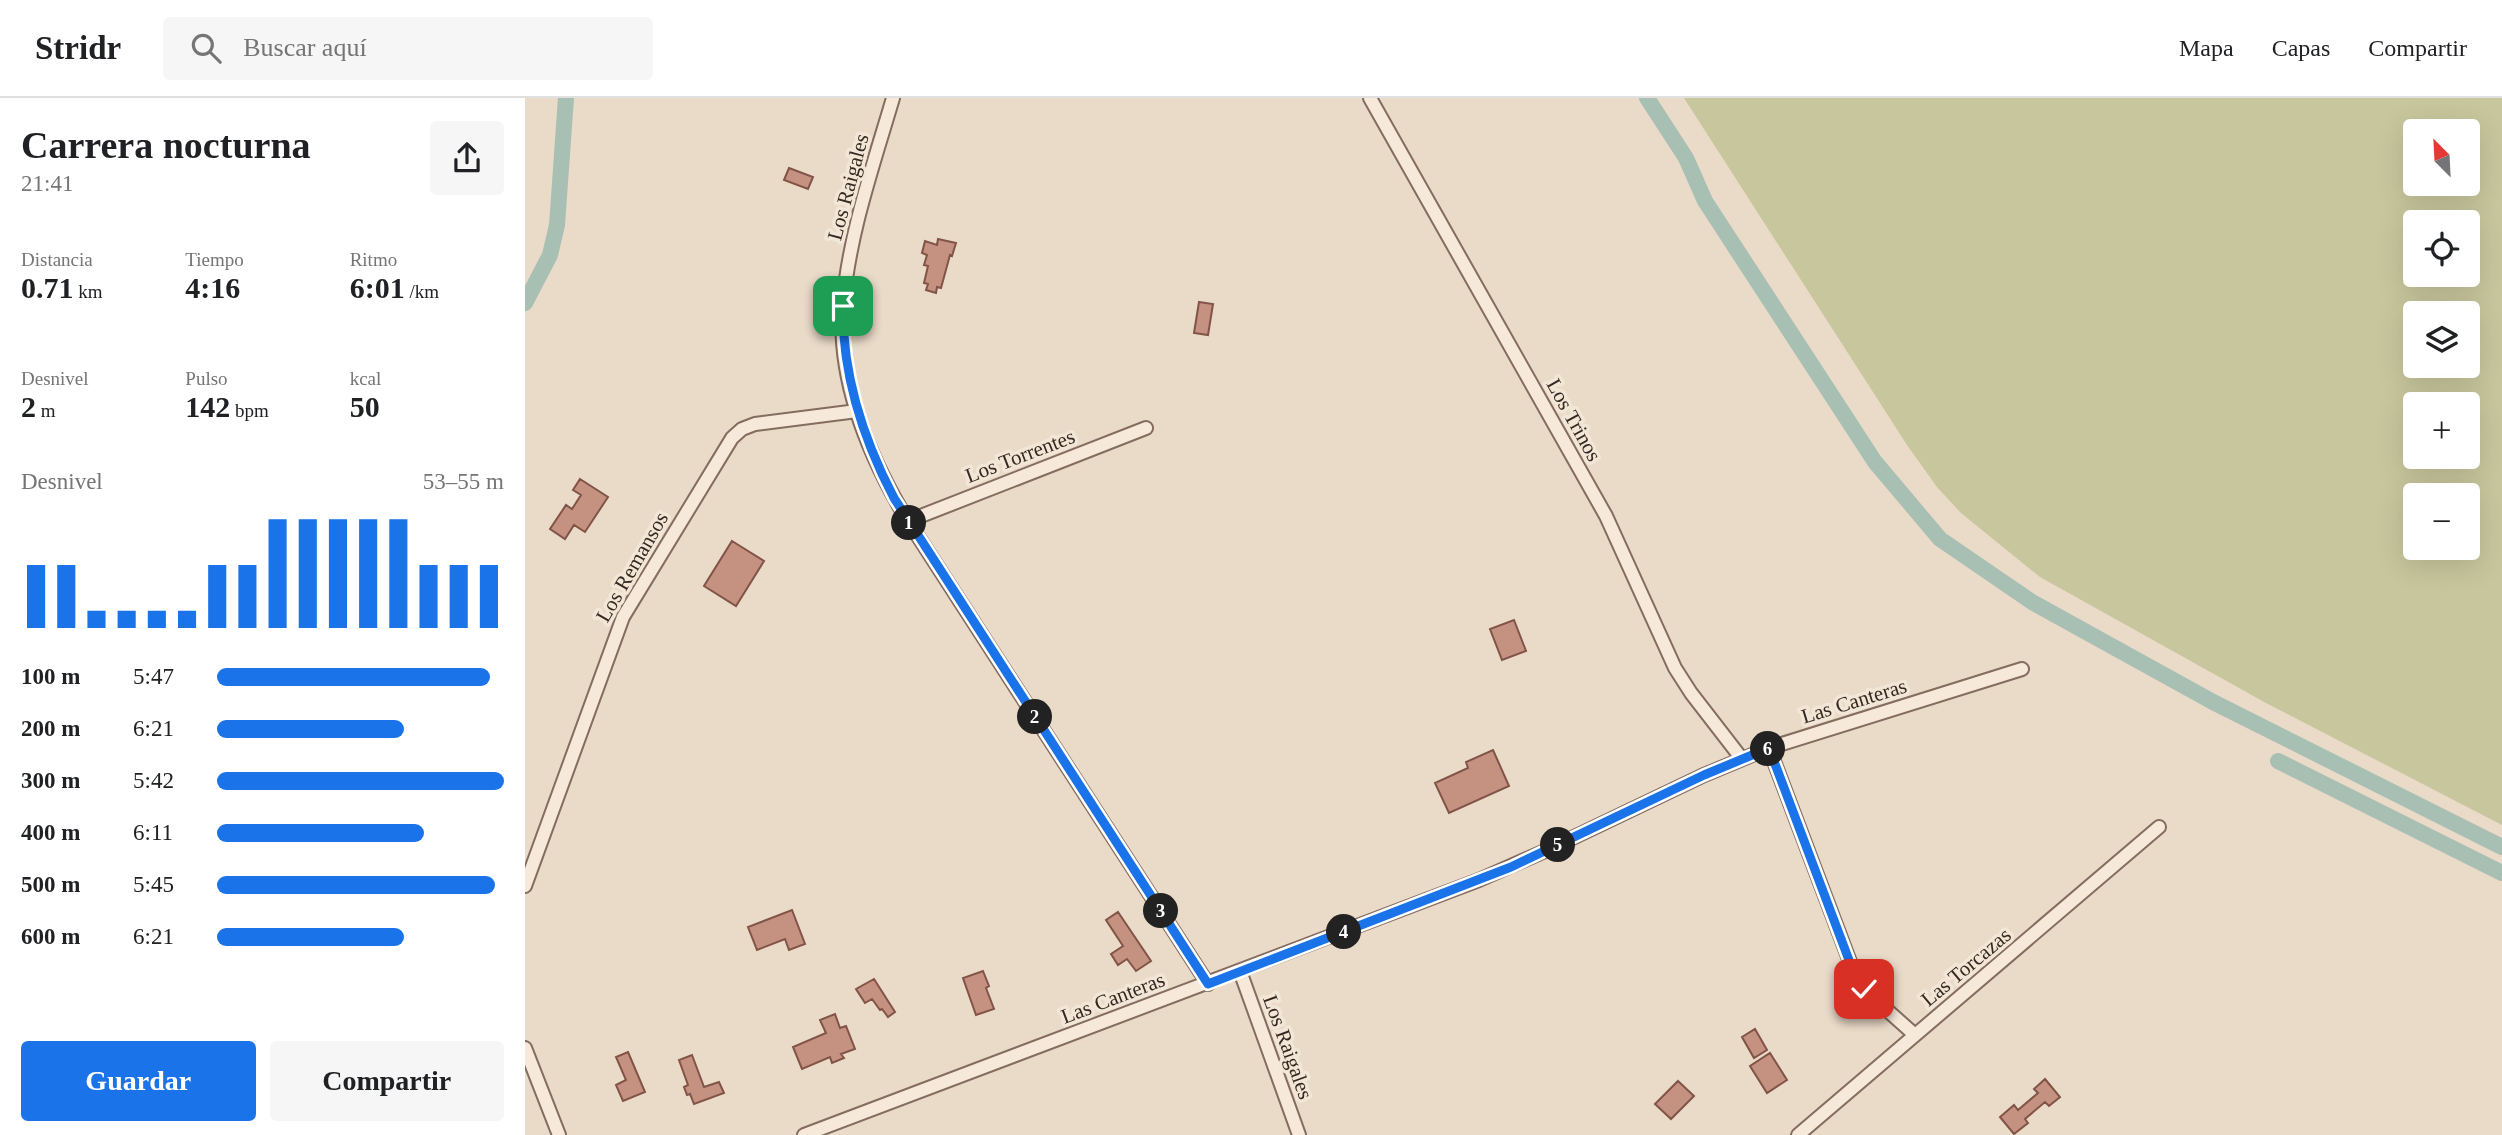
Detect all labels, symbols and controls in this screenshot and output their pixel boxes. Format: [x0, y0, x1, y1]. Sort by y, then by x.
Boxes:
search box [163, 17, 653, 80]
icon: search [187, 29, 225, 67]
text: Stridr [35, 30, 121, 66]
text: Buscar aquí [243, 33, 367, 62]
text: Mapa [2179, 35, 2234, 61]
text: Capas [2272, 35, 2330, 61]
text: Compartir [2368, 35, 2467, 61]
north arrow [2403, 119, 2480, 196]
map controls [2403, 119, 2480, 560]
button: share [430, 121, 504, 195]
text: Carrera nocturna [21, 124, 311, 166]
street label: Los Raigales [822, 131, 874, 243]
text: 21:41 [21, 171, 73, 196]
button: locate [2403, 210, 2480, 287]
text: Distancia [21, 249, 93, 270]
text: Tiempo [185, 249, 244, 270]
text: Ritmo [350, 249, 397, 270]
text: 0.71 [21, 271, 74, 304]
text: 4:16 [185, 271, 240, 304]
text: 6:01 [350, 271, 405, 304]
pin [813, 276, 873, 336]
text: km [74, 281, 103, 302]
text: /km [405, 281, 439, 302]
icon: arrive [824, 287, 862, 325]
button: layers [2403, 301, 2480, 378]
text: Desnivel [21, 368, 89, 389]
text: Pulso [185, 368, 228, 389]
text: kcal [350, 368, 381, 389]
street label: Los Trinos [1542, 375, 1606, 465]
text: 2 [21, 390, 36, 423]
text: 142 [185, 390, 230, 423]
text: 50 [350, 390, 380, 423]
button: + [2403, 392, 2480, 469]
text: m [36, 400, 56, 421]
text: bpm [230, 400, 269, 421]
street label: Los Torrentes [962, 424, 1078, 488]
text: Desnivel [21, 469, 103, 494]
text: 53–55 m [423, 469, 504, 494]
button: − [2403, 483, 2480, 560]
pin: 1 [891, 506, 927, 540]
street label: Los Remansos [591, 508, 673, 626]
text: 1 [904, 512, 913, 533]
text: 100 m [21, 664, 80, 689]
text: 5:47 [133, 664, 174, 689]
street label: Las Canteras [1798, 674, 1910, 728]
pin: 2 [1017, 700, 1053, 734]
text: 2 [1030, 706, 1039, 727]
text: 200 m [21, 716, 80, 741]
text: 6:21 [133, 716, 174, 741]
pin: 6 [1751, 732, 1785, 766]
text: 6 [1763, 738, 1772, 759]
text: 300 m [21, 768, 80, 793]
text: 5:42 [133, 768, 174, 793]
text: 400 m [21, 820, 80, 845]
text: 6:11 [133, 820, 173, 845]
pin: 5 [1541, 828, 1575, 862]
text: 5 [1553, 834, 1562, 855]
text: 500 m [21, 872, 80, 897]
text: 5:45 [133, 872, 174, 897]
pin: 3 [1143, 894, 1179, 928]
text: 3 [1156, 900, 1165, 921]
pin: 4 [1327, 914, 1361, 950]
text: 4 [1339, 921, 1348, 942]
street label: Las Torcazas [1916, 923, 2016, 1011]
text: 600 m [21, 924, 80, 949]
text: 6:21 [133, 924, 174, 949]
pin [1834, 959, 1894, 1019]
street label: Las Canteras [1058, 967, 1168, 1029]
icon: check [1845, 970, 1883, 1008]
street label: Los Raigales [1258, 992, 1318, 1102]
button: Guardar [21, 1041, 256, 1121]
button: Compartir [270, 1041, 504, 1121]

